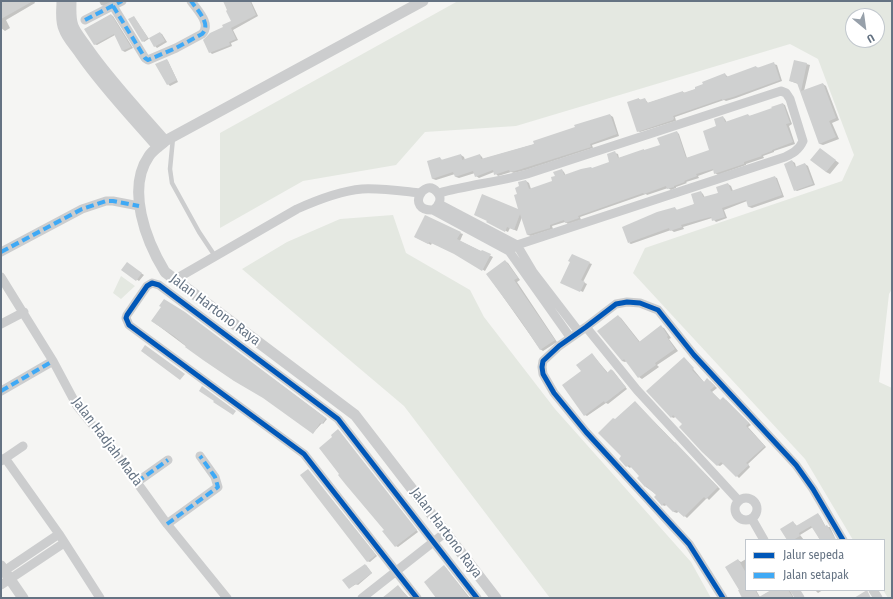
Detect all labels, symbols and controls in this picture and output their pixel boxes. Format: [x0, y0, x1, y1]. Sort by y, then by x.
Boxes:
north arrow [845, 8, 885, 48]
text: U [865, 31, 877, 45]
street label: Jalan Hartono Raya [167, 271, 263, 349]
street label: Jalan Hadjah Mada [68, 394, 146, 490]
street label: Jalan Hartono Raya [407, 485, 485, 581]
legend [745, 539, 885, 591]
text: Jalur sepeda [783, 548, 844, 562]
text: Jalan setapak [783, 568, 849, 582]

